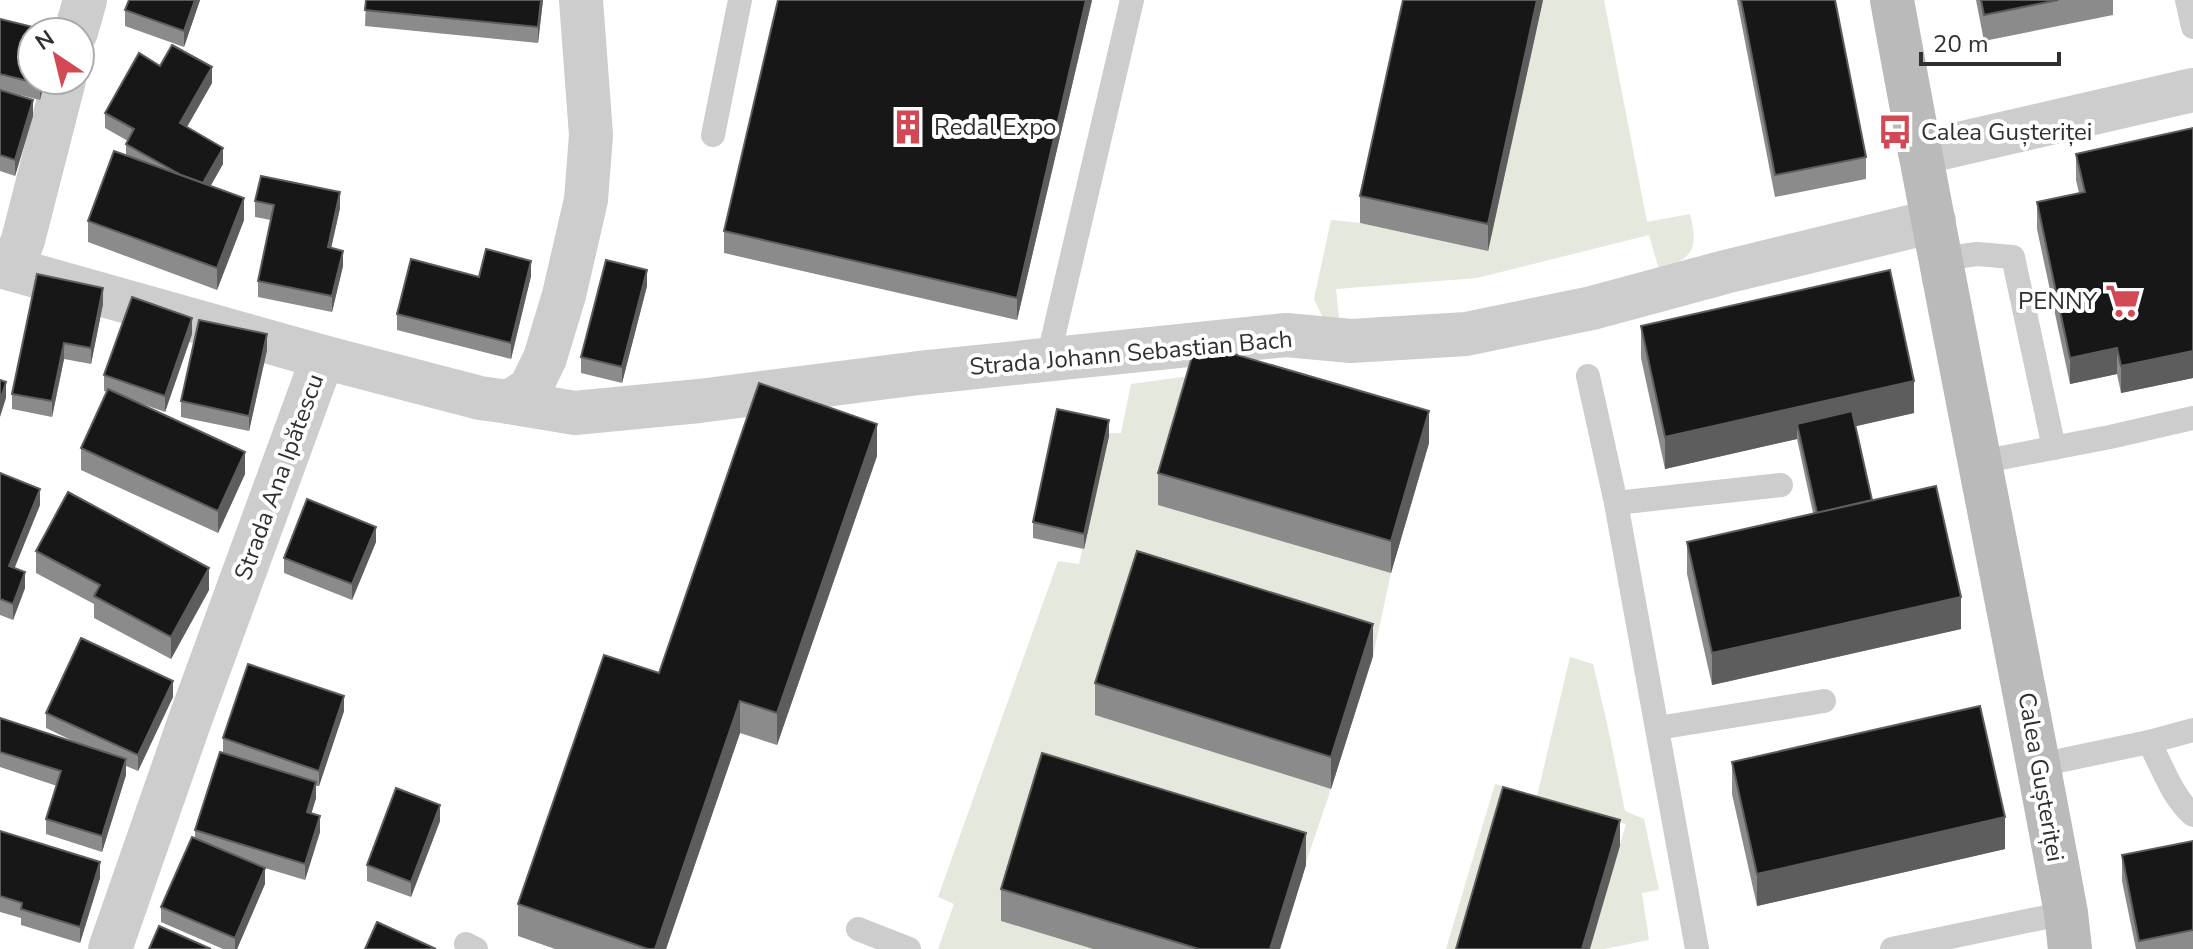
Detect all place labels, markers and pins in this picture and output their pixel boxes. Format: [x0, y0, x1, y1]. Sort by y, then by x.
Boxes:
building icon: Redal Expo [889, 108, 927, 146]
place label: Redal Expo [934, 111, 1056, 143]
bus stop icon: Calea Gușteriței [1876, 113, 1914, 151]
place label: Calea Gușteriței [1921, 116, 2092, 148]
supermarket icon: PENNY [2104, 282, 2142, 320]
place label: PENNY [2018, 285, 2098, 317]

